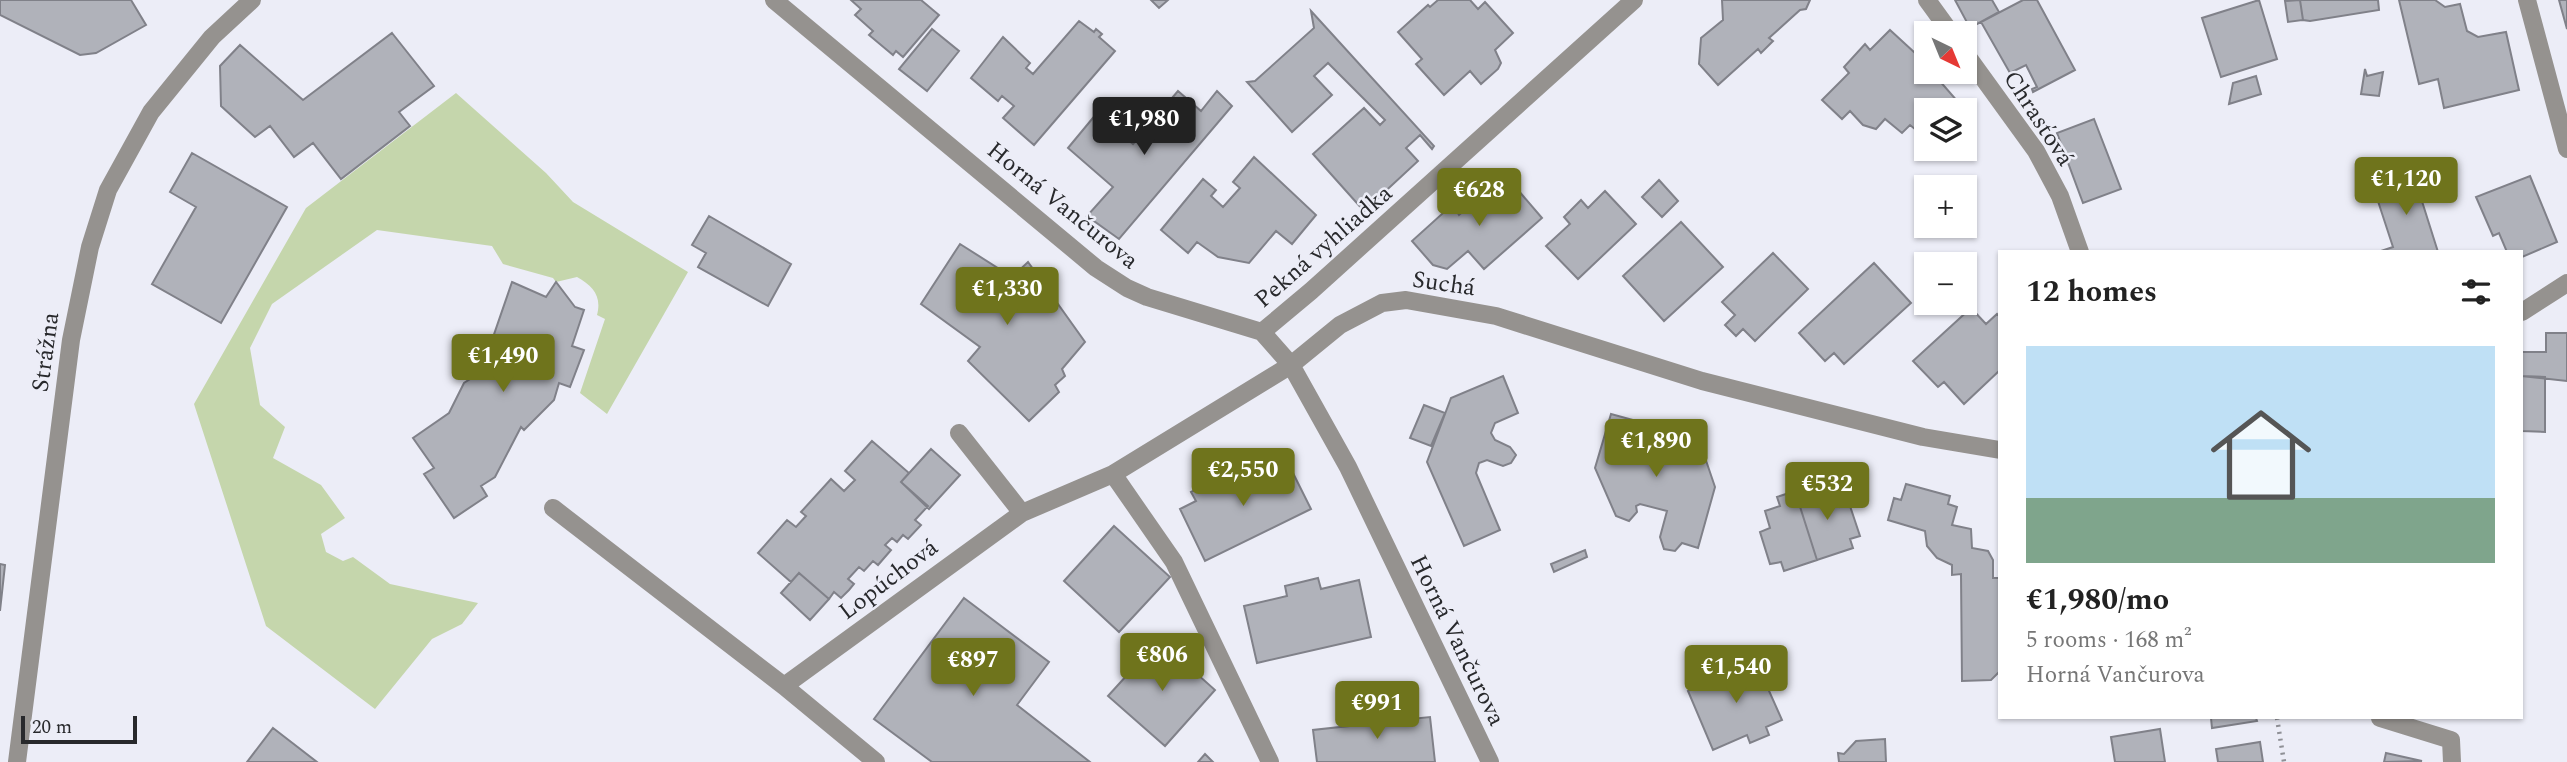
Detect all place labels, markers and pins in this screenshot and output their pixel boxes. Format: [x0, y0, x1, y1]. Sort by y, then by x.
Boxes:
pin: €1,980 [1087, 97, 1201, 157]
pin: €1,120 [2349, 158, 2463, 217]
pin: €628 [1438, 168, 1520, 228]
pin: €1,330 [950, 268, 1064, 327]
pin: €1,490 [446, 334, 560, 394]
pin: €1,890 [1599, 420, 1713, 479]
pin: €2,550 [1186, 448, 1300, 508]
pin: €532 [1786, 462, 1868, 522]
pin: €806 [1121, 634, 1203, 693]
pin: €897 [932, 638, 1014, 698]
pin: €1,540 [1679, 646, 1793, 705]
pin: €991 [1336, 682, 1418, 741]

